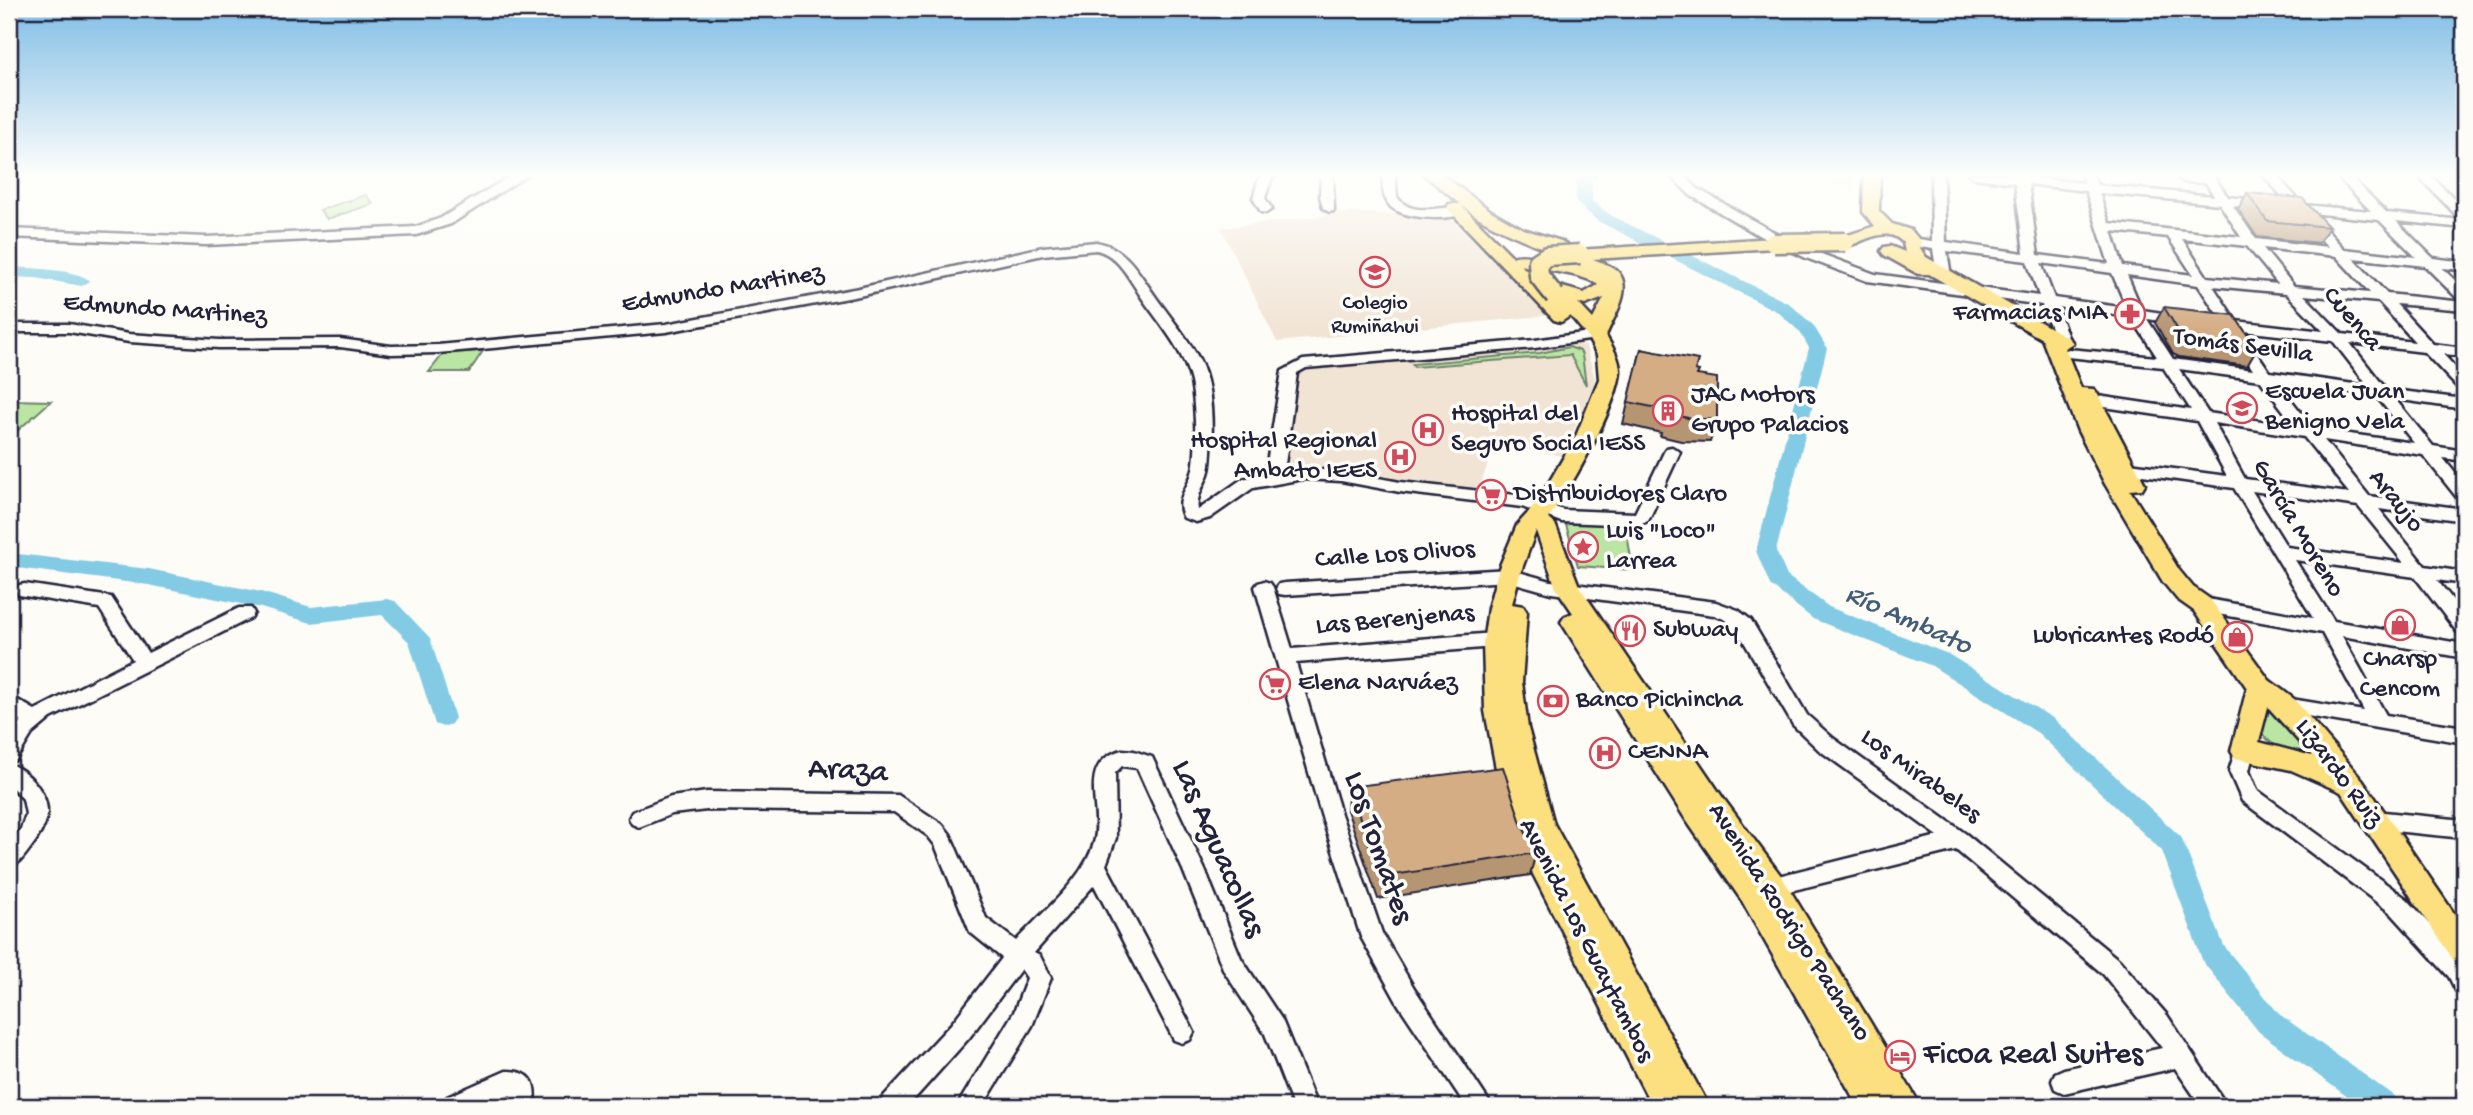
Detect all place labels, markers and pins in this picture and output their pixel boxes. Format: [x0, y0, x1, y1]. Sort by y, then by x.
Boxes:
school or university icon: Colegio Rumiñahui [1358, 255, 1392, 289]
place label: Colegio Rumiñahui [1331, 292, 1419, 341]
pharmacy icon: Farmacias MIA [2113, 297, 2147, 331]
place label: Farmacias MIA [1952, 299, 2109, 330]
place label: Escuela Juan Benigno Vela [2264, 378, 2406, 439]
place label: JAC Motors Grupo Palacios [1691, 381, 1849, 442]
school or university icon: Escuela Juan Benigno Vela [2225, 391, 2259, 425]
building icon: JAC Motors Grupo Palacios [1651, 394, 1685, 428]
place label: Hospital del Seguro Social IESS [1451, 400, 1646, 461]
hospital icon: Hospital del Seguro Social IESS [1411, 413, 1445, 447]
place label: Hospital Regional Ambato IEES [1190, 427, 1378, 488]
hospital icon: Hospital Regional Ambato IEES [1383, 440, 1417, 474]
supermarket icon: Distribuidores Claro [1474, 478, 1508, 512]
place label: Distribuidores Claro [1512, 480, 1727, 511]
place label: Luis "Loco" Larrea [1606, 517, 1716, 578]
place icon: Luis "Loco" Larrea [1566, 530, 1600, 564]
shop icon: Charsp Cencom [2383, 608, 2417, 642]
restaurant icon: Subway [1613, 614, 1647, 648]
place label: Subway [1653, 616, 1739, 647]
shop icon: Lubricantes Rodó [2220, 620, 2254, 654]
place label: Lubricantes Rodó [2032, 622, 2214, 653]
place label: Charsp Cencom [2360, 645, 2440, 706]
supermarket icon: Elena Narváez [1258, 667, 1292, 701]
place label: Elena Narváez [1298, 669, 1459, 700]
bank icon: Banco Pichincha [1536, 684, 1570, 718]
place label: Banco Pichincha [1575, 686, 1744, 717]
hospital icon: CENNA [1588, 736, 1622, 770]
place label: CENNA [1628, 738, 1709, 769]
place label: Ficoa Real Suites [1922, 1037, 2144, 1075]
hotel icon: Ficoa Real Suites [1883, 1039, 1917, 1073]

